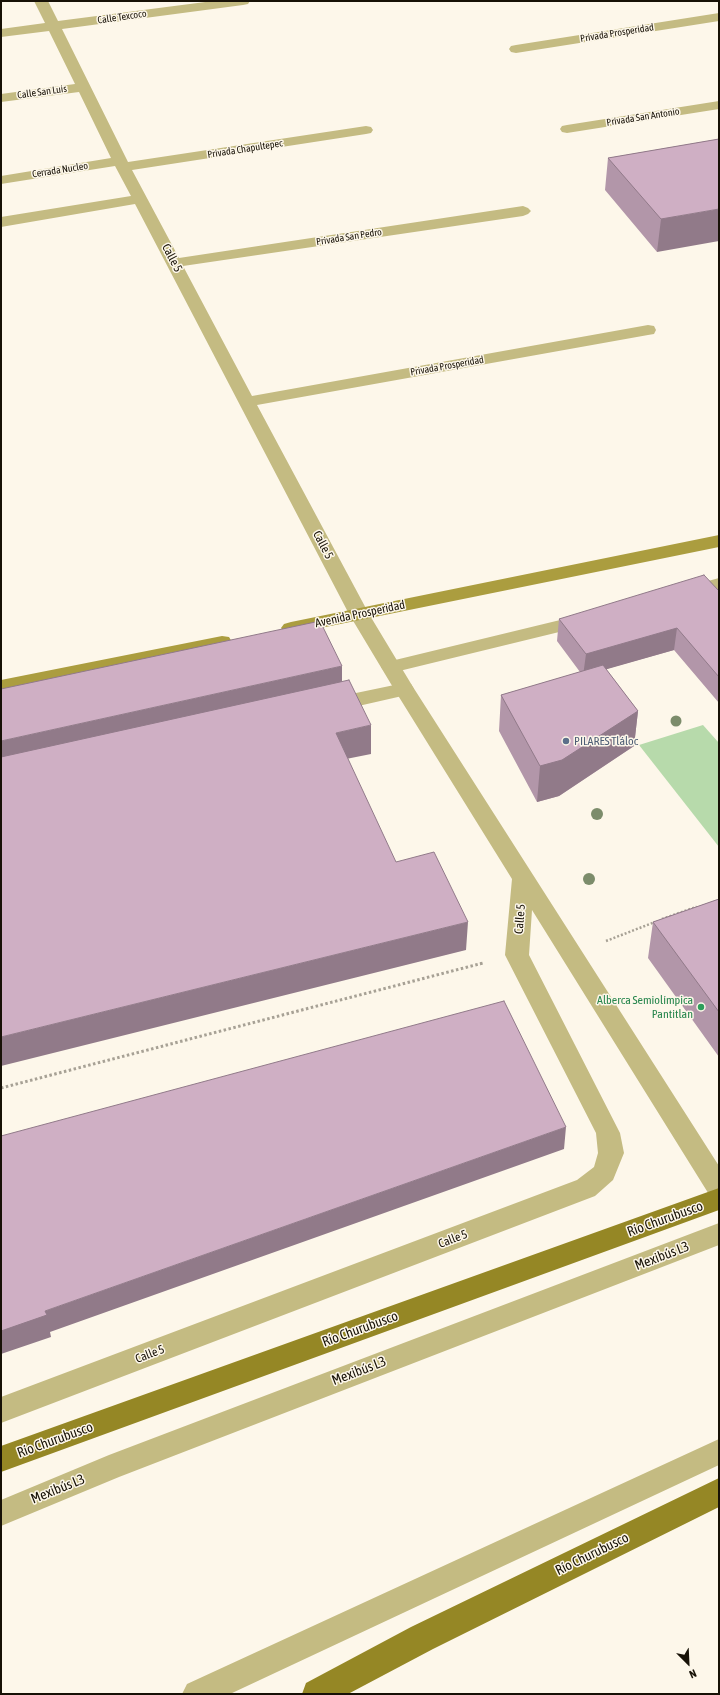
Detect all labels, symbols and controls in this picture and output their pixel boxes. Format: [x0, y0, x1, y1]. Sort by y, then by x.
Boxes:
street label: Calle Texcoco [97, 8, 147, 26]
street label: Privada Prosperidad [579, 21, 655, 45]
street label: Calle San Luis [16, 83, 68, 101]
street label: Privada San Antonio [606, 105, 680, 129]
street label: Privada Chapultepec [207, 137, 283, 161]
street label: Cerrada Nucleo [31, 160, 89, 180]
street label: Privada San Pedro [315, 226, 383, 248]
street label: Calle 5 [159, 241, 185, 275]
street label: Privada Prosperidad [409, 354, 485, 378]
street label: Calle 5 [310, 528, 336, 562]
street label: Avenida Prosperidad [314, 597, 406, 631]
place label: PILARES Tláloc [574, 734, 638, 748]
marker: PILARES Tláloc [561, 736, 571, 746]
street label: Calle 5 [512, 903, 528, 935]
place label: Alberca Semiolímpica Pantitlan [597, 993, 693, 1021]
marker: Alberca Semiolímpica Pantitlan [696, 1002, 706, 1012]
street label: Río Churubusco [625, 1198, 705, 1240]
street label: Calle 5 [436, 1227, 470, 1251]
street label: Mexibús L3 [633, 1238, 691, 1274]
street label: Río Churubusco [320, 1308, 400, 1350]
street label: Calle 5 [133, 1342, 167, 1366]
street label: Mexibús L3 [330, 1353, 388, 1389]
street label: Río Churubusco [15, 1419, 95, 1461]
street label: Mexibús L3 [29, 1471, 87, 1507]
street label: Río Churubusco [553, 1529, 631, 1579]
north arrow [668, 1643, 708, 1683]
text: N [687, 1667, 698, 1681]

